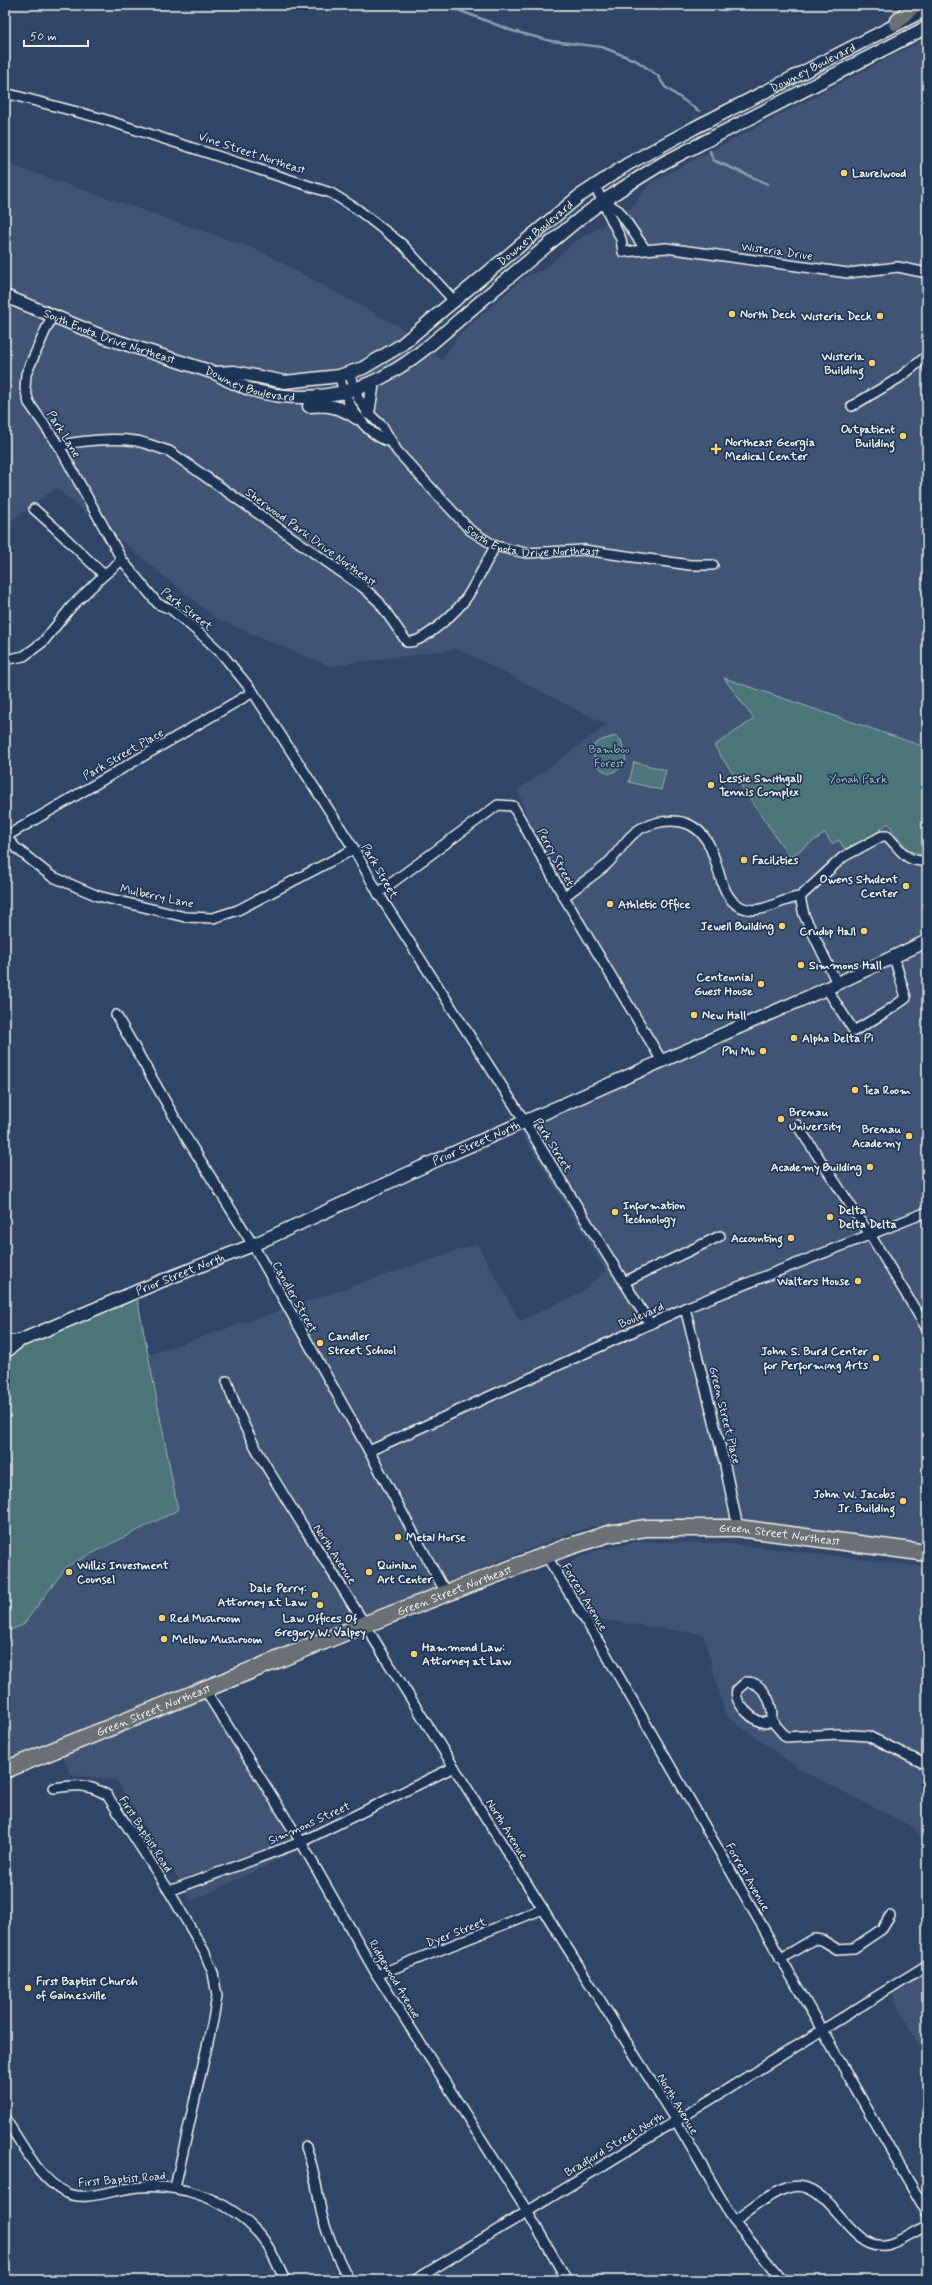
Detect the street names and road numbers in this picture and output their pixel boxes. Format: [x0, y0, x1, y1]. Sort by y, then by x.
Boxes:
street label: Downey Boulevard [767, 40, 859, 97]
street label: Vine Street Northeast [196, 129, 308, 179]
street label: Downey Boulevard [495, 197, 577, 270]
street label: Wisteria Drive [740, 239, 814, 265]
street label: South Enota Drive Northeast [41, 306, 178, 369]
street label: Downey Boulevard [203, 363, 295, 406]
street label: Park Lane [42, 408, 84, 461]
street label: Sherwood Park Drive Northeast [242, 485, 380, 591]
street label: South Enota Drive Northeast [461, 522, 601, 562]
street label: Park Street [157, 585, 216, 635]
street label: Park Street Place [80, 725, 167, 784]
street label: Perry Street [533, 826, 578, 890]
street label: Park Street [357, 841, 401, 902]
street label: Mulberry Lane [118, 881, 195, 913]
street label: Park Street [529, 1115, 575, 1176]
street label: Prior Street North [430, 1117, 523, 1170]
street label: Prior Street North [133, 1250, 227, 1300]
street label: Candler Street [268, 1259, 321, 1336]
street label: Boulevard [616, 1299, 666, 1333]
street label: Green Street Place [704, 1365, 744, 1466]
street label: North Avenue [309, 1521, 360, 1588]
street label: Green Street Northeast [719, 1521, 842, 1551]
street label: Forrest Avenue [558, 1561, 611, 1635]
street label: Green Street Northeast [395, 1562, 515, 1620]
street label: Green Street Northeast [94, 1680, 214, 1741]
street label: First Baptist Road [115, 1793, 176, 1876]
street label: North Avenue [481, 1796, 531, 1863]
street label: Simmons Street [266, 1799, 353, 1849]
street label: Forrest Avenue [721, 1840, 773, 1915]
street label: Dyer Street [424, 1914, 489, 1952]
street label: Ridgewood Avenue [364, 1937, 424, 2022]
street label: North Avenue [653, 2071, 702, 2138]
street label: Bradford Street North [562, 2109, 668, 2182]
street label: First Baptist Road [78, 2168, 167, 2192]

